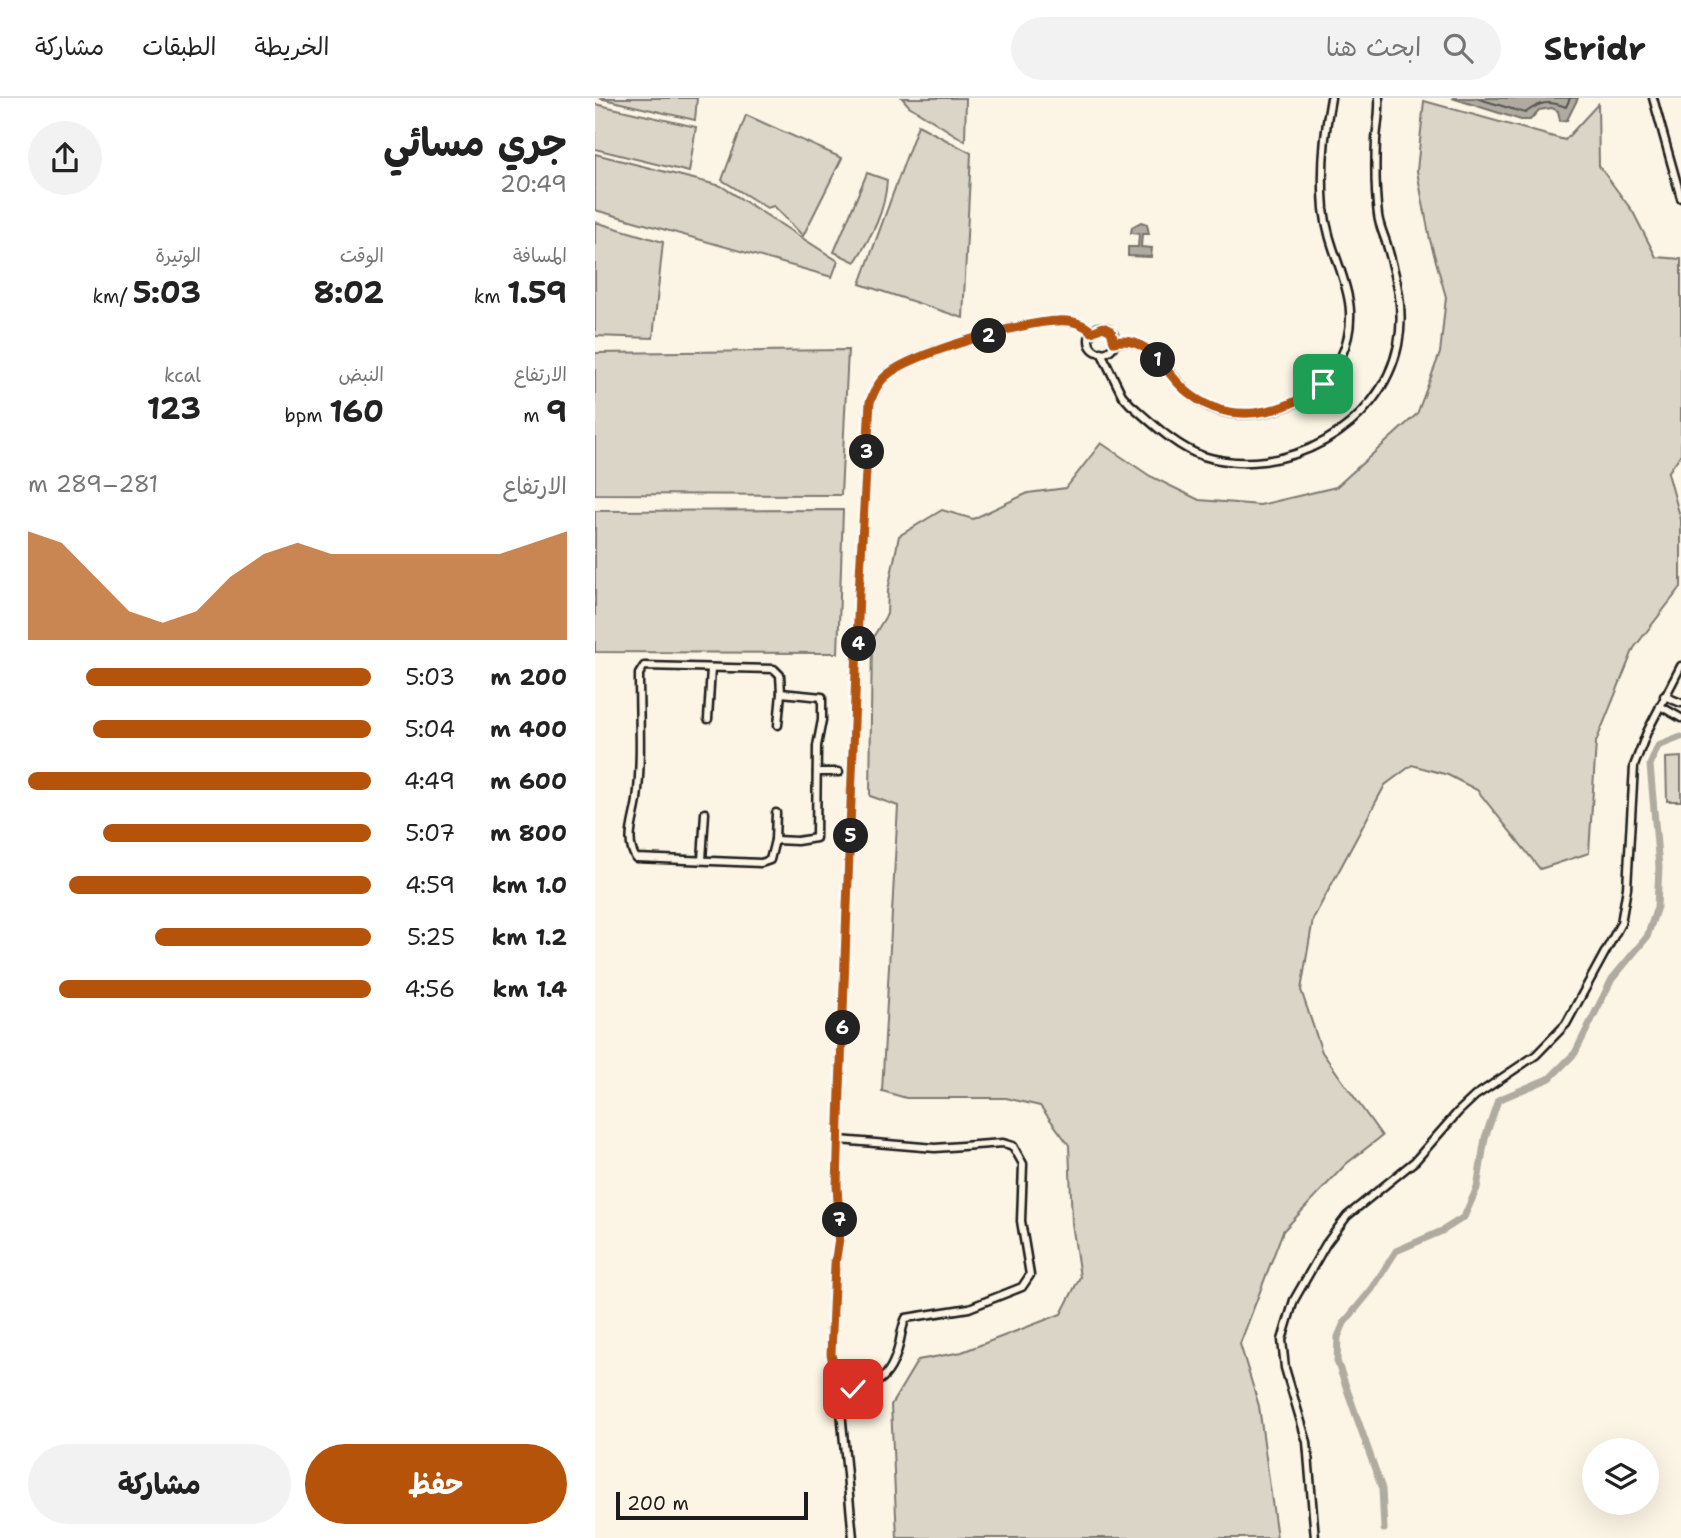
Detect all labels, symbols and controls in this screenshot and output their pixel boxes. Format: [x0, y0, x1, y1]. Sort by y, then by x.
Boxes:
search box [1011, 17, 1501, 80]
text: Stridr [1543, 26, 1646, 71]
text: ابحث هنا [1326, 29, 1421, 64]
icon: search [1439, 29, 1477, 67]
text: مشاركة [35, 31, 104, 63]
text: الطبقات [142, 31, 217, 63]
text: الخريطة [255, 31, 329, 63]
text: جري مسائي [383, 117, 567, 168]
button: share [28, 121, 102, 195]
text: 20:49 [500, 169, 567, 199]
text: الوتيرة [155, 243, 201, 268]
text: الوقت [340, 243, 384, 268]
text: المسافة [513, 243, 567, 268]
text: 5:03 [133, 272, 201, 313]
text: 8:02 [314, 272, 384, 313]
text: 1.59 [507, 272, 567, 313]
text: /km [93, 284, 133, 309]
text: km [474, 284, 507, 309]
pin: 2 [971, 318, 1007, 354]
text: 2 [982, 323, 995, 348]
pin: 1 [1141, 342, 1175, 378]
text: 1 [1153, 347, 1162, 372]
pin [1293, 354, 1353, 414]
text: النبض [339, 362, 384, 387]
text: الارتفاع [514, 362, 567, 387]
text: kcal [164, 363, 201, 388]
icon: arrive [1304, 365, 1342, 403]
text: 123 [147, 388, 201, 429]
text: 160 [329, 391, 384, 432]
text: 9 [546, 391, 567, 432]
text: bpm [285, 403, 329, 428]
text: m [523, 403, 546, 428]
pin: 3 [849, 434, 885, 470]
text: 3 [860, 439, 873, 464]
text: 281–289 m [28, 469, 158, 499]
text: الارتفاع [503, 471, 567, 501]
pin: 4 [841, 626, 877, 662]
text: 4 [852, 631, 865, 656]
text: 5:03 [405, 662, 455, 692]
text: 200 m [490, 662, 567, 692]
text: 5:04 [405, 714, 455, 744]
text: 400 m [490, 714, 567, 744]
text: 4:49 [404, 766, 455, 796]
text: 600 m [490, 766, 567, 796]
text: 5:07 [405, 818, 455, 848]
text: 800 m [490, 818, 567, 848]
pin: 5 [833, 818, 869, 854]
text: 5 [845, 823, 856, 848]
text: 4:59 [405, 870, 455, 900]
text: 1.0 km [492, 870, 567, 900]
text: 5:25 [407, 922, 455, 952]
text: 1.2 km [491, 922, 567, 952]
text: 4:56 [404, 974, 455, 1004]
text: 1.4 km [493, 974, 567, 1004]
pin: 6 [825, 1010, 861, 1046]
text: 6 [836, 1015, 849, 1040]
pin: 7 [823, 1202, 857, 1238]
text: 7 [833, 1207, 846, 1232]
pin [823, 1359, 883, 1419]
icon: check [834, 1370, 872, 1408]
map controls [1582, 1438, 1659, 1515]
button: layers [1582, 1438, 1659, 1515]
button: مشاركة [28, 1444, 291, 1524]
button: حفظ [305, 1444, 567, 1524]
scale bar [616, 1489, 809, 1521]
text: 200 m [627, 1491, 689, 1516]

